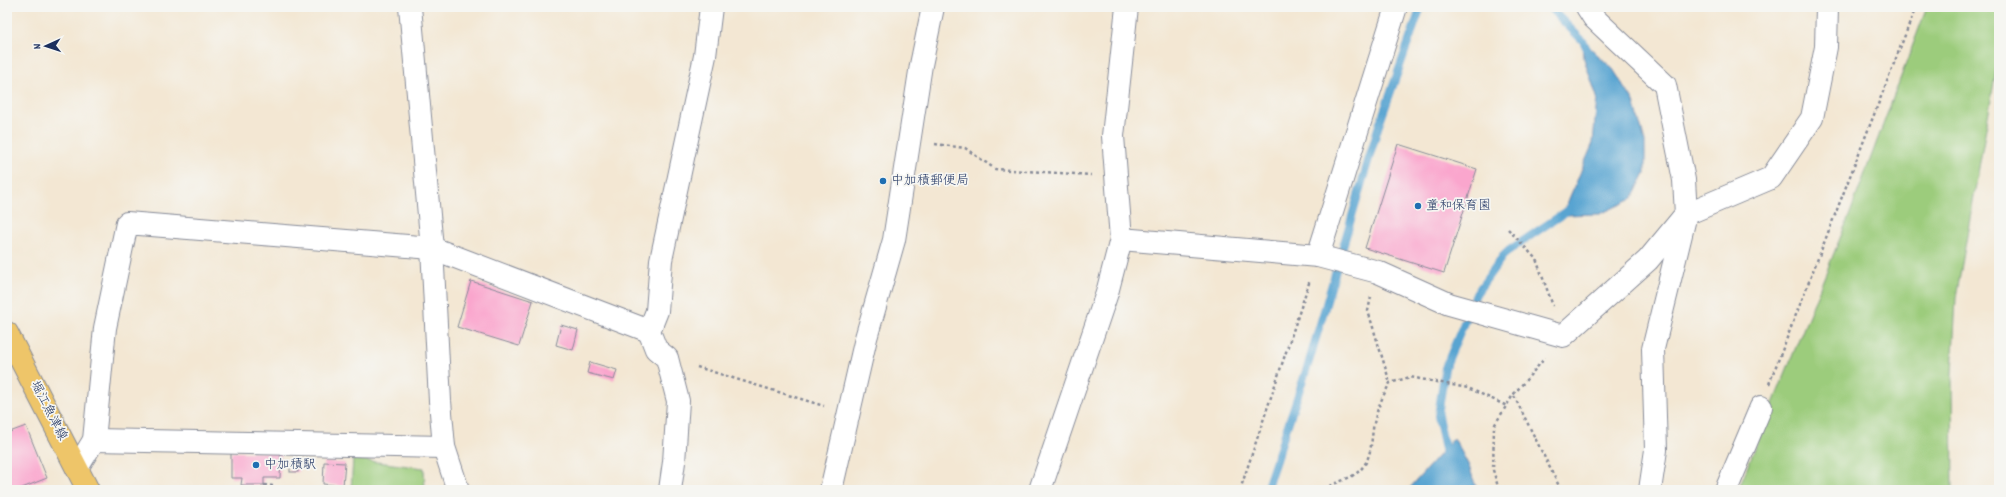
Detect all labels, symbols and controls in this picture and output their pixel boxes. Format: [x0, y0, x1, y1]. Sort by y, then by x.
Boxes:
north arrow [26, 26, 66, 66]
text: N [30, 43, 46, 50]
place label: 中加積郵便局 [891, 172, 969, 191]
marker: 中加積郵便局 [878, 176, 888, 186]
place label: 童和保育園 [1426, 197, 1491, 216]
marker: 童和保育園 [1413, 201, 1423, 211]
street label: 堀江魚津線 [25, 378, 72, 445]
place label: 中加積駅 [264, 456, 316, 475]
marker: 中加積駅 [251, 460, 261, 470]

